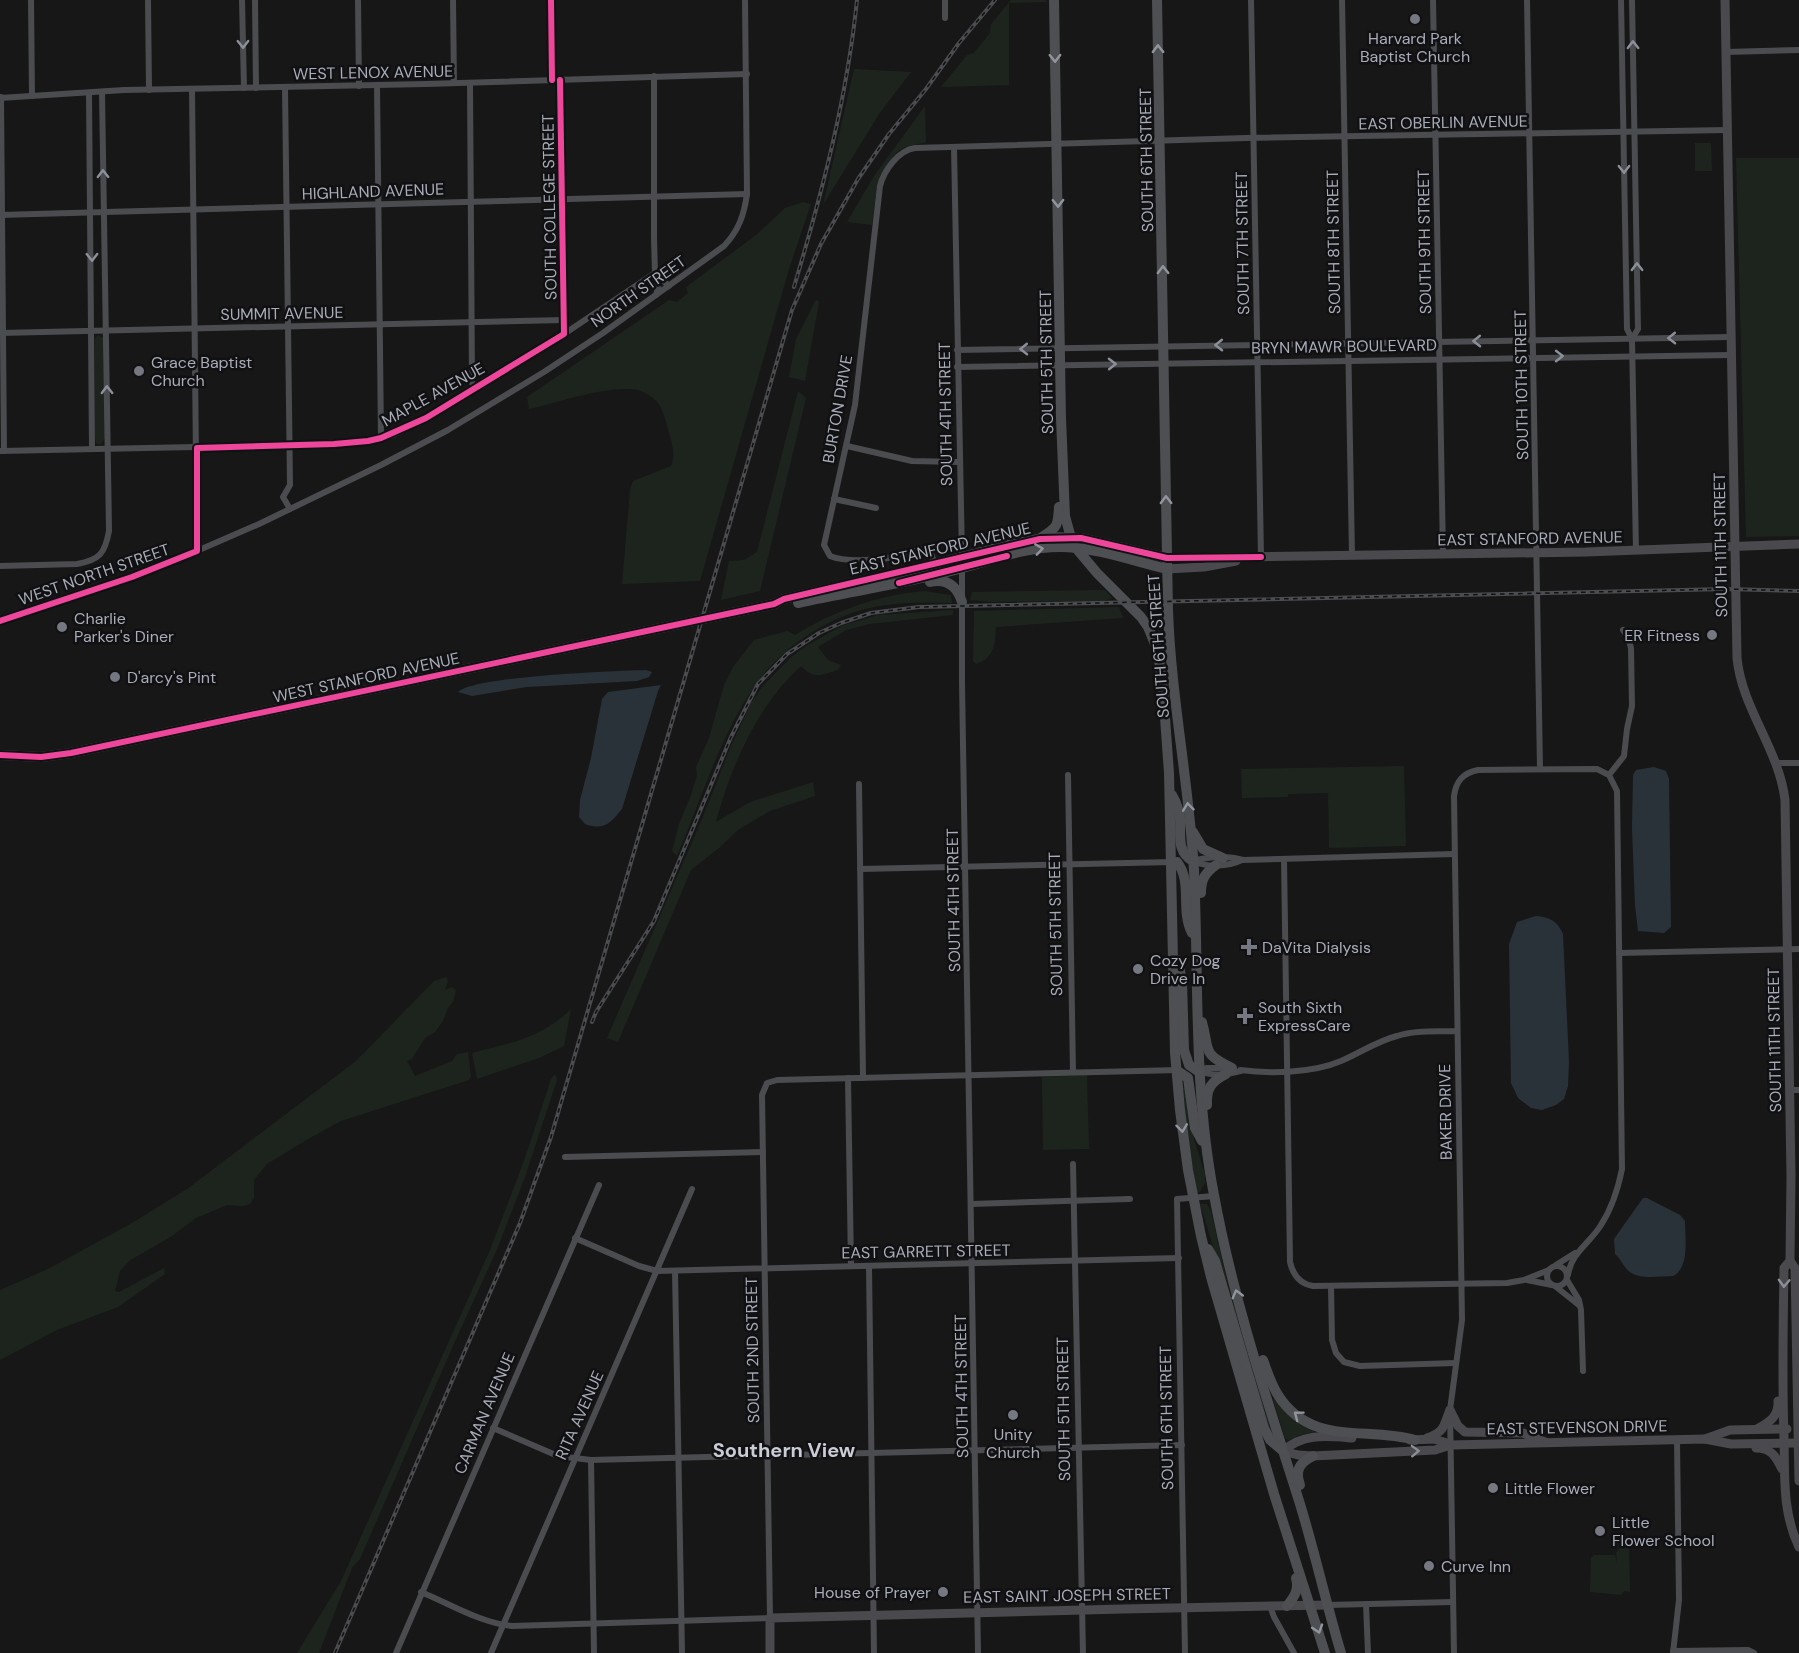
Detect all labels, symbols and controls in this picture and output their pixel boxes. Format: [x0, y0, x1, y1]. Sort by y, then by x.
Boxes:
marker: Harvard Park Baptist Church [1408, 12, 1422, 26]
place label: Harvard Park Baptist Church [1360, 28, 1470, 67]
one-way arrow [237, 40, 249, 49]
one-way arrow [1626, 40, 1639, 49]
one-way arrow [1152, 44, 1164, 53]
one-way arrow [1049, 53, 1062, 62]
street label: WEST LENOX AVENUE [293, 61, 453, 84]
street label: SOUTH 6TH STREET [1135, 88, 1158, 232]
street label: EAST OBERLIN AVENUE [1358, 111, 1528, 134]
street label: SOUTH COLLEGE STREET [537, 114, 562, 300]
one-way arrow [1617, 164, 1630, 173]
one-way arrow [97, 170, 109, 179]
street label: SOUTH 8TH STREET [1322, 170, 1345, 314]
street label: SOUTH 9TH STREET [1413, 170, 1436, 314]
street label: SOUTH 7TH STREET [1231, 171, 1254, 315]
street label: HIGHLAND AVENUE [301, 179, 445, 204]
one-way arrow [1052, 199, 1064, 208]
street label: NORTH STREET [587, 251, 690, 332]
one-way arrow [86, 252, 98, 261]
one-way arrow [1631, 263, 1643, 272]
one-way arrow [1156, 265, 1169, 274]
street label: SOUTH 5TH STREET [1035, 290, 1058, 434]
street label: SUMMIT AVENUE [220, 302, 344, 325]
street label: SOUTH 10TH STREET [1510, 310, 1533, 460]
one-way arrow [1668, 331, 1677, 344]
street label: BRYN MAWR BOULEVARD [1251, 334, 1437, 359]
one-way arrow [1473, 335, 1482, 347]
one-way arrow [1215, 339, 1224, 351]
street label: SOUTH 4TH STREET [934, 342, 957, 486]
one-way arrow [1020, 342, 1029, 355]
one-way arrow [1554, 350, 1563, 363]
place label: Grace Baptist Church [151, 352, 252, 391]
street label: BURTON DRIVE [818, 353, 857, 465]
street label: MAPLE AVENUE [378, 358, 488, 431]
one-way arrow [1108, 358, 1117, 370]
marker: Grace Baptist Church [132, 364, 146, 378]
one-way arrow [100, 386, 113, 395]
street label: SOUTH 11TH STREET [1709, 472, 1732, 618]
one-way arrow [1159, 495, 1172, 504]
street label: EAST STANFORD AVENUE [847, 517, 1033, 580]
street label: EAST STANFORD AVENUE [1437, 526, 1623, 551]
street label: WEST NORTH STREET [16, 539, 172, 610]
one-way arrow [1034, 544, 1043, 556]
street label: SOUTH 6TH STREET [1143, 573, 1174, 719]
place label: Charlie Parker's Diner [74, 608, 174, 647]
marker: Charlie Parker's Diner [55, 620, 69, 634]
place label: ER Fitness [1624, 625, 1700, 646]
marker: ER Fitness [1705, 628, 1719, 642]
street label: WEST STANFORD AVENUE [271, 647, 461, 708]
place label: D'arcy's Pint [127, 667, 216, 688]
marker: D'arcy's Pint [108, 670, 122, 684]
one-way arrow [1183, 802, 1195, 812]
street label: SOUTH 4TH STREET [942, 828, 965, 972]
street label: SOUTH 5TH STREET [1044, 852, 1067, 996]
place label: DaVita Dialysis [1262, 937, 1371, 958]
marker: DaVita Dialysis [1240, 938, 1258, 956]
place label: Cozy Dog Drive In [1150, 950, 1221, 989]
marker: Cozy Dog Drive In [1131, 962, 1145, 976]
street label: SOUTH 11TH STREET [1763, 967, 1786, 1113]
place label: South Sixth ExpressCare [1258, 997, 1351, 1036]
marker: South Sixth ExpressCare [1236, 1007, 1254, 1025]
street label: BAKER DRIVE [1434, 1064, 1457, 1160]
one-way arrow [1176, 1124, 1188, 1133]
street label: EAST GARRETT STREET [841, 1240, 1011, 1263]
street label: SOUTH 2ND STREET [741, 1277, 764, 1423]
one-way arrow [1777, 1278, 1790, 1287]
one-way arrow [1232, 1290, 1244, 1300]
street label: SOUTH 4TH STREET [950, 1314, 973, 1458]
street label: SOUTH 5TH STREET [1052, 1337, 1075, 1481]
street label: SOUTH 6TH STREET [1155, 1346, 1178, 1490]
street label: CARMAN AVENUE [449, 1349, 520, 1477]
street label: RITA AVENUE [550, 1367, 608, 1463]
marker: Unity Church [1006, 1408, 1020, 1422]
one-way arrow [1294, 1412, 1305, 1423]
street label: EAST STEVENSON DRIVE [1486, 1415, 1668, 1440]
place label: Unity Church [986, 1424, 1040, 1463]
district label: Southern View [713, 1437, 856, 1463]
one-way arrow [1410, 1444, 1419, 1457]
place label: Little Flower [1505, 1478, 1595, 1499]
marker: Little Flower [1486, 1481, 1500, 1495]
place label: Little Flower School [1612, 1512, 1715, 1551]
marker: Little Flower School [1593, 1524, 1607, 1538]
place label: Curve Inn [1441, 1556, 1511, 1577]
marker: Curve Inn [1422, 1559, 1436, 1573]
place label: House of Prayer [814, 1582, 931, 1603]
street label: EAST SAINT JOSEPH STREET [963, 1583, 1171, 1608]
marker: House of Prayer [936, 1585, 950, 1599]
one-way arrow [1311, 1623, 1323, 1634]

